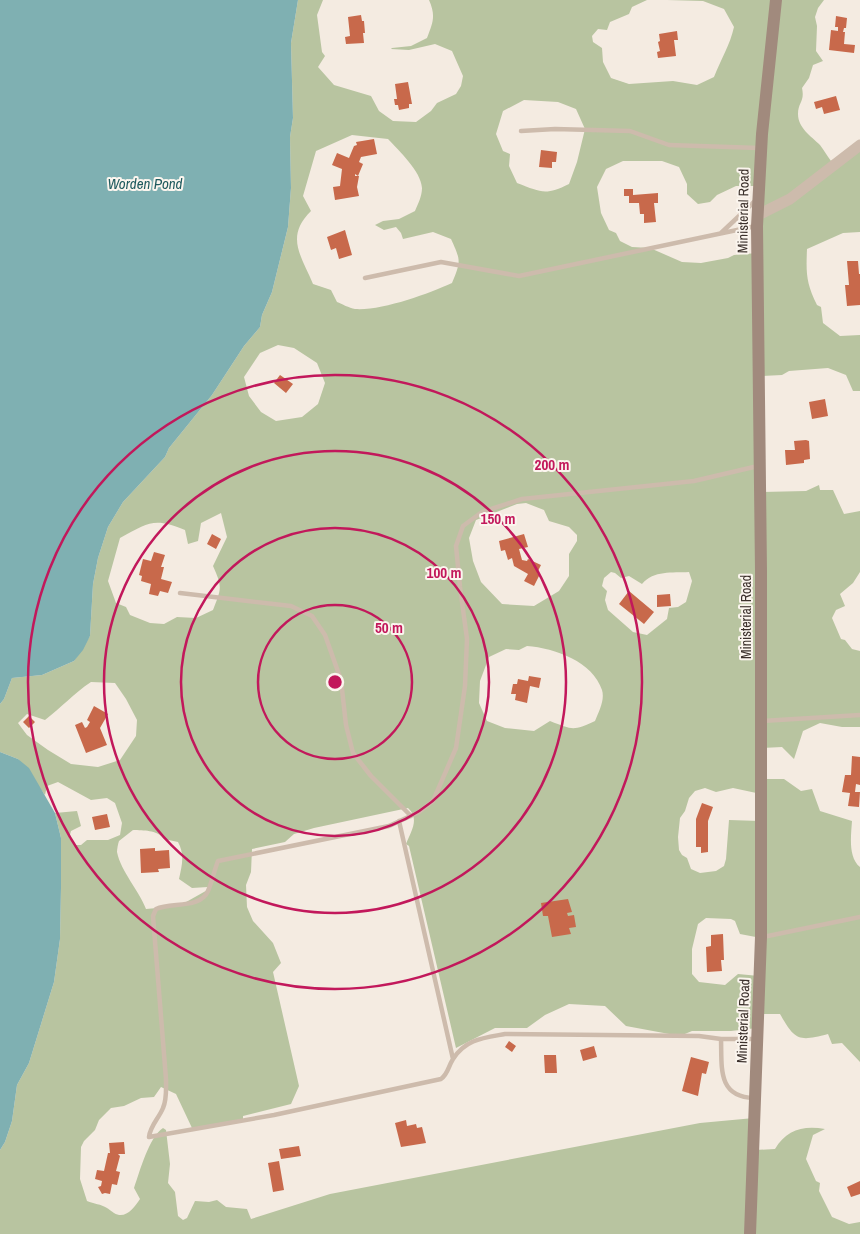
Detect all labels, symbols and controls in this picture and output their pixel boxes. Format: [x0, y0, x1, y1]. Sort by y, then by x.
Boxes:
street label: Ministerial Road [733, 169, 753, 253]
water label: Worden Pond [108, 173, 183, 194]
text: 200 m [535, 454, 569, 475]
text: 150 m [481, 508, 515, 529]
text: 100 m [427, 562, 461, 583]
street label: Ministerial Road [737, 575, 755, 659]
text: 50 m [375, 617, 403, 638]
centre of rings [326, 673, 344, 691]
street label: Ministerial Road [733, 979, 753, 1063]

